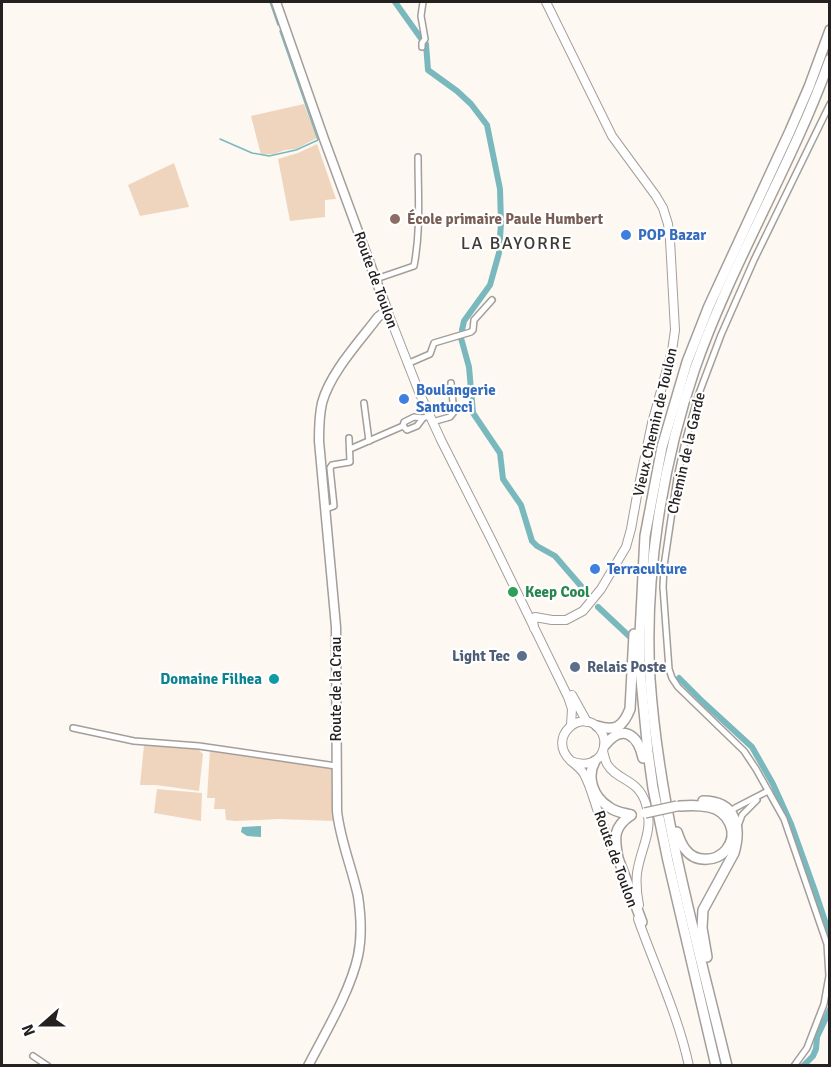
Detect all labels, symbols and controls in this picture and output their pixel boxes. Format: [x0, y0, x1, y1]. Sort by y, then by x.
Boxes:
place label: École primaire Paule Humbert [407, 209, 604, 228]
marker: École primaire Paule Humbert [388, 212, 402, 226]
place label: POP Bazar [638, 226, 706, 244]
marker: POP Bazar [619, 228, 633, 242]
street label: Route de Toulon [350, 229, 402, 331]
district label: LA BAYORRE [461, 232, 573, 254]
street label: Vieux Chemin de Toulon [629, 346, 681, 498]
place label: Boulangerie Santucci [416, 381, 496, 416]
street label: Chemin de la Garde [663, 390, 709, 516]
marker: Boulangerie Santucci [397, 392, 411, 406]
place label: Terraculture [607, 560, 687, 578]
marker: Terraculture [588, 562, 602, 576]
place label: Keep Cool [525, 583, 590, 601]
marker: Keep Cool [506, 585, 520, 599]
street label: Route de la Crau [327, 636, 345, 742]
place label: Light Tec [452, 647, 510, 665]
marker: Light Tec [515, 649, 529, 663]
place label: Relais Poste [587, 658, 666, 676]
marker: Relais Poste [568, 660, 582, 674]
place label: Domaine Filhea [160, 670, 262, 688]
marker: Domaine Filhea [267, 672, 281, 686]
street label: Route de Toulon [590, 808, 642, 910]
north arrow [12, 995, 72, 1055]
text: N [18, 1021, 40, 1039]

